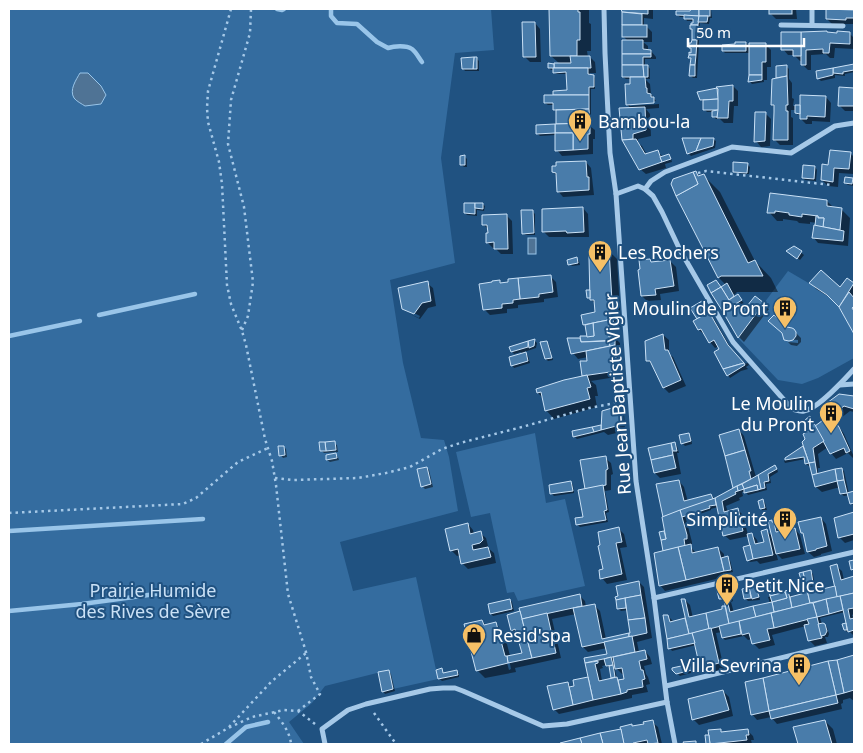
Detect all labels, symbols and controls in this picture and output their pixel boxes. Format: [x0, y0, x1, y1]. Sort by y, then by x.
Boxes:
scale bar [688, 15, 804, 47]
text: 50 m [696, 22, 731, 42]
building icon: Bambou-la [567, 108, 593, 142]
place label: Bambou-la [598, 109, 690, 133]
building icon: Les Rochers [587, 239, 613, 273]
place label: Les Rochers [618, 240, 719, 264]
street label: Rue Jean-Baptiste Vigier [598, 292, 636, 496]
building icon: Moulin de Pront [772, 295, 798, 329]
place label: Moulin de Pront [632, 296, 768, 320]
place label: Le Moulin du Pront [731, 391, 814, 436]
building icon: Le Moulin du Pront [818, 400, 844, 434]
building icon: Simplicité [772, 506, 798, 540]
place label: Simplicité [686, 507, 768, 531]
building icon: Petit Nice [714, 572, 740, 606]
place label: Petit Nice [744, 573, 824, 597]
park label: Prairie Humide des Rives de Sèvre [76, 578, 230, 623]
shop icon: Resid'spa [461, 622, 487, 656]
place label: Resid'spa [492, 623, 571, 647]
building icon: Villa Sevrina [786, 652, 812, 686]
place label: Villa Sevrina [680, 653, 782, 677]

